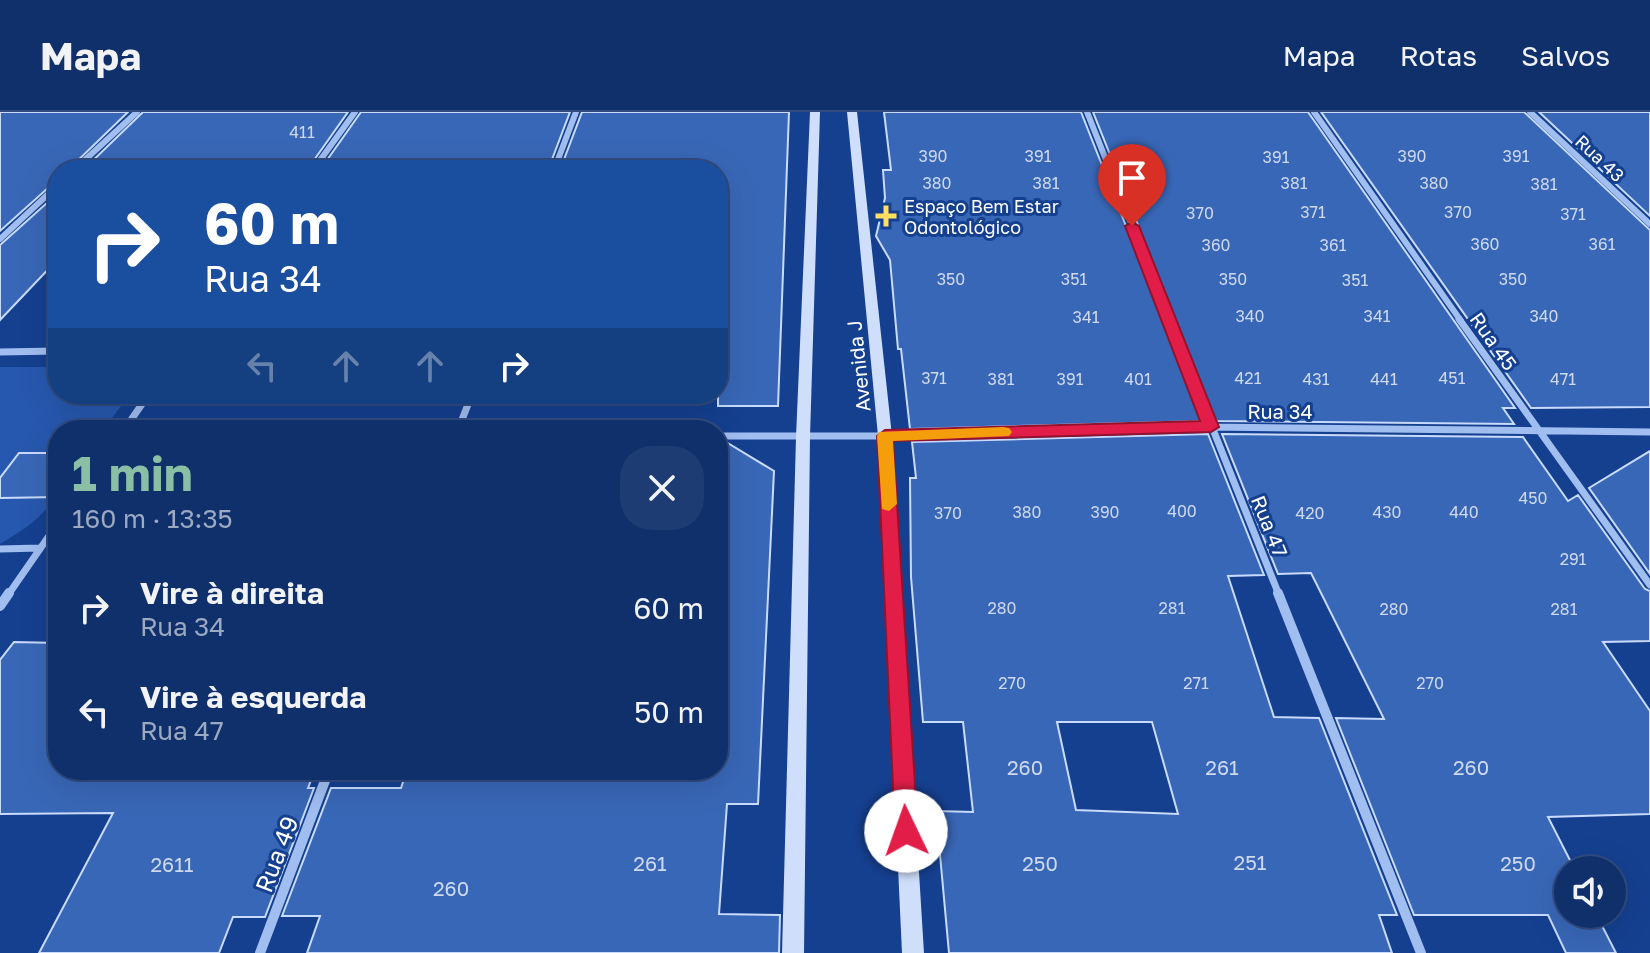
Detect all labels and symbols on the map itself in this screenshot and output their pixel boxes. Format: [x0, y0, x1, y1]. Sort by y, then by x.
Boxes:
house number: 411 [289, 122, 315, 142]
street label: Rua 43 [1571, 130, 1629, 186]
pin [1098, 144, 1166, 226]
house number: 390 [919, 146, 947, 166]
house number: 391 [1025, 146, 1052, 166]
house number: 390 [1398, 146, 1426, 166]
house number: 391 [1503, 146, 1530, 166]
house number: 391 [1263, 147, 1290, 167]
house number: 380 [922, 173, 952, 193]
house number: 381 [1033, 173, 1060, 193]
house number: 381 [1281, 173, 1308, 193]
house number: 380 [1419, 173, 1449, 193]
house number: 381 [1531, 174, 1558, 194]
place label: Espaço Bem Estar Odontológico [904, 195, 1059, 238]
house number: 371 [1300, 202, 1326, 222]
house number: 370 [1444, 202, 1472, 222]
house number: 370 [1186, 203, 1214, 223]
house number: 371 [1560, 204, 1586, 224]
marker: Espaço Bem Estar Odontológico [875, 205, 897, 227]
house number: 360 [1471, 234, 1499, 254]
house number: 361 [1589, 234, 1616, 254]
house number: 360 [1202, 235, 1230, 255]
house number: 361 [1320, 235, 1347, 255]
house number: 350 [937, 269, 965, 289]
house number: 351 [1061, 269, 1087, 289]
house number: 350 [1219, 269, 1247, 289]
house number: 350 [1499, 269, 1527, 289]
house number: 351 [1342, 270, 1368, 290]
house number: 340 [1235, 306, 1265, 326]
house number: 341 [1364, 306, 1391, 326]
house number: 340 [1529, 306, 1559, 326]
house number: 341 [1073, 307, 1100, 327]
street label: Rua 45 [1465, 307, 1523, 375]
street label: Avenida J [841, 319, 875, 413]
house number: 371 [921, 368, 947, 388]
house number: 421 [1235, 368, 1262, 388]
house number: 451 [1439, 368, 1466, 388]
house number: 381 [988, 369, 1015, 389]
house number: 391 [1057, 369, 1084, 389]
house number: 401 [1124, 369, 1152, 389]
house number: 431 [1303, 369, 1330, 389]
house number: 441 [1370, 369, 1398, 389]
house number: 471 [1550, 369, 1576, 389]
street label: Rua 34 [1247, 399, 1313, 423]
house number: 450 [1519, 488, 1547, 508]
street label: Rua 47 [1247, 492, 1293, 560]
house number: 400 [1167, 501, 1197, 521]
house number: 380 [1012, 502, 1042, 522]
house number: 390 [1091, 502, 1119, 522]
house number: 430 [1372, 502, 1402, 522]
house number: 440 [1449, 502, 1479, 522]
house number: 370 [934, 503, 962, 523]
house number: 420 [1296, 503, 1324, 523]
house number: 291 [1560, 549, 1587, 569]
house number: 280 [988, 598, 1016, 618]
house number: 281 [1159, 598, 1186, 618]
house number: 280 [1380, 599, 1408, 619]
house number: 281 [1551, 599, 1578, 619]
house number: 270 [998, 673, 1026, 693]
house number: 271 [1183, 673, 1209, 693]
house number: 270 [1416, 673, 1444, 693]
house number: 260 [1007, 755, 1043, 779]
house number: 261 [1205, 755, 1239, 779]
house number: 260 [1453, 755, 1489, 779]
position arrow [864, 789, 948, 873]
street label: Rua 49 [248, 812, 304, 896]
house number: 251 [1234, 850, 1267, 874]
house number: 261 [633, 851, 667, 875]
house number: 250 [1022, 851, 1058, 875]
house number: 250 [1500, 851, 1536, 875]
house number: 2611 [150, 852, 194, 876]
house number: 260 [433, 876, 469, 900]

